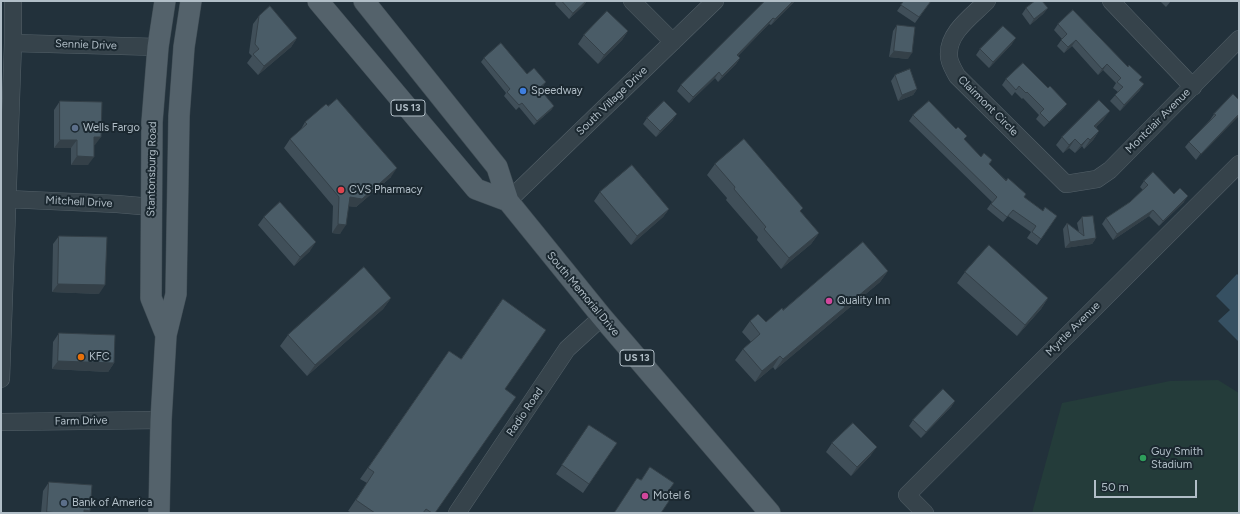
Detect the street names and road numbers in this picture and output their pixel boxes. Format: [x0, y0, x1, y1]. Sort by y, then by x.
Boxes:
street label: Sennie Drive [55, 37, 117, 53]
street label: South Village Drive [574, 64, 650, 138]
street label: Clairmont Circle [955, 73, 1021, 139]
street label: Montclair Avenue [1123, 86, 1193, 156]
road number: US 13 [391, 100, 425, 116]
street label: Stantonsburg Road [145, 121, 159, 217]
street label: Mitchell Drive [45, 194, 113, 210]
street label: South Memorial Drive [544, 249, 622, 339]
street label: Myrtle Avenue [1043, 299, 1103, 359]
road number: US 13 [620, 350, 654, 366]
street label: Radio Road [504, 385, 546, 439]
street label: Farm Drive [55, 414, 107, 428]

